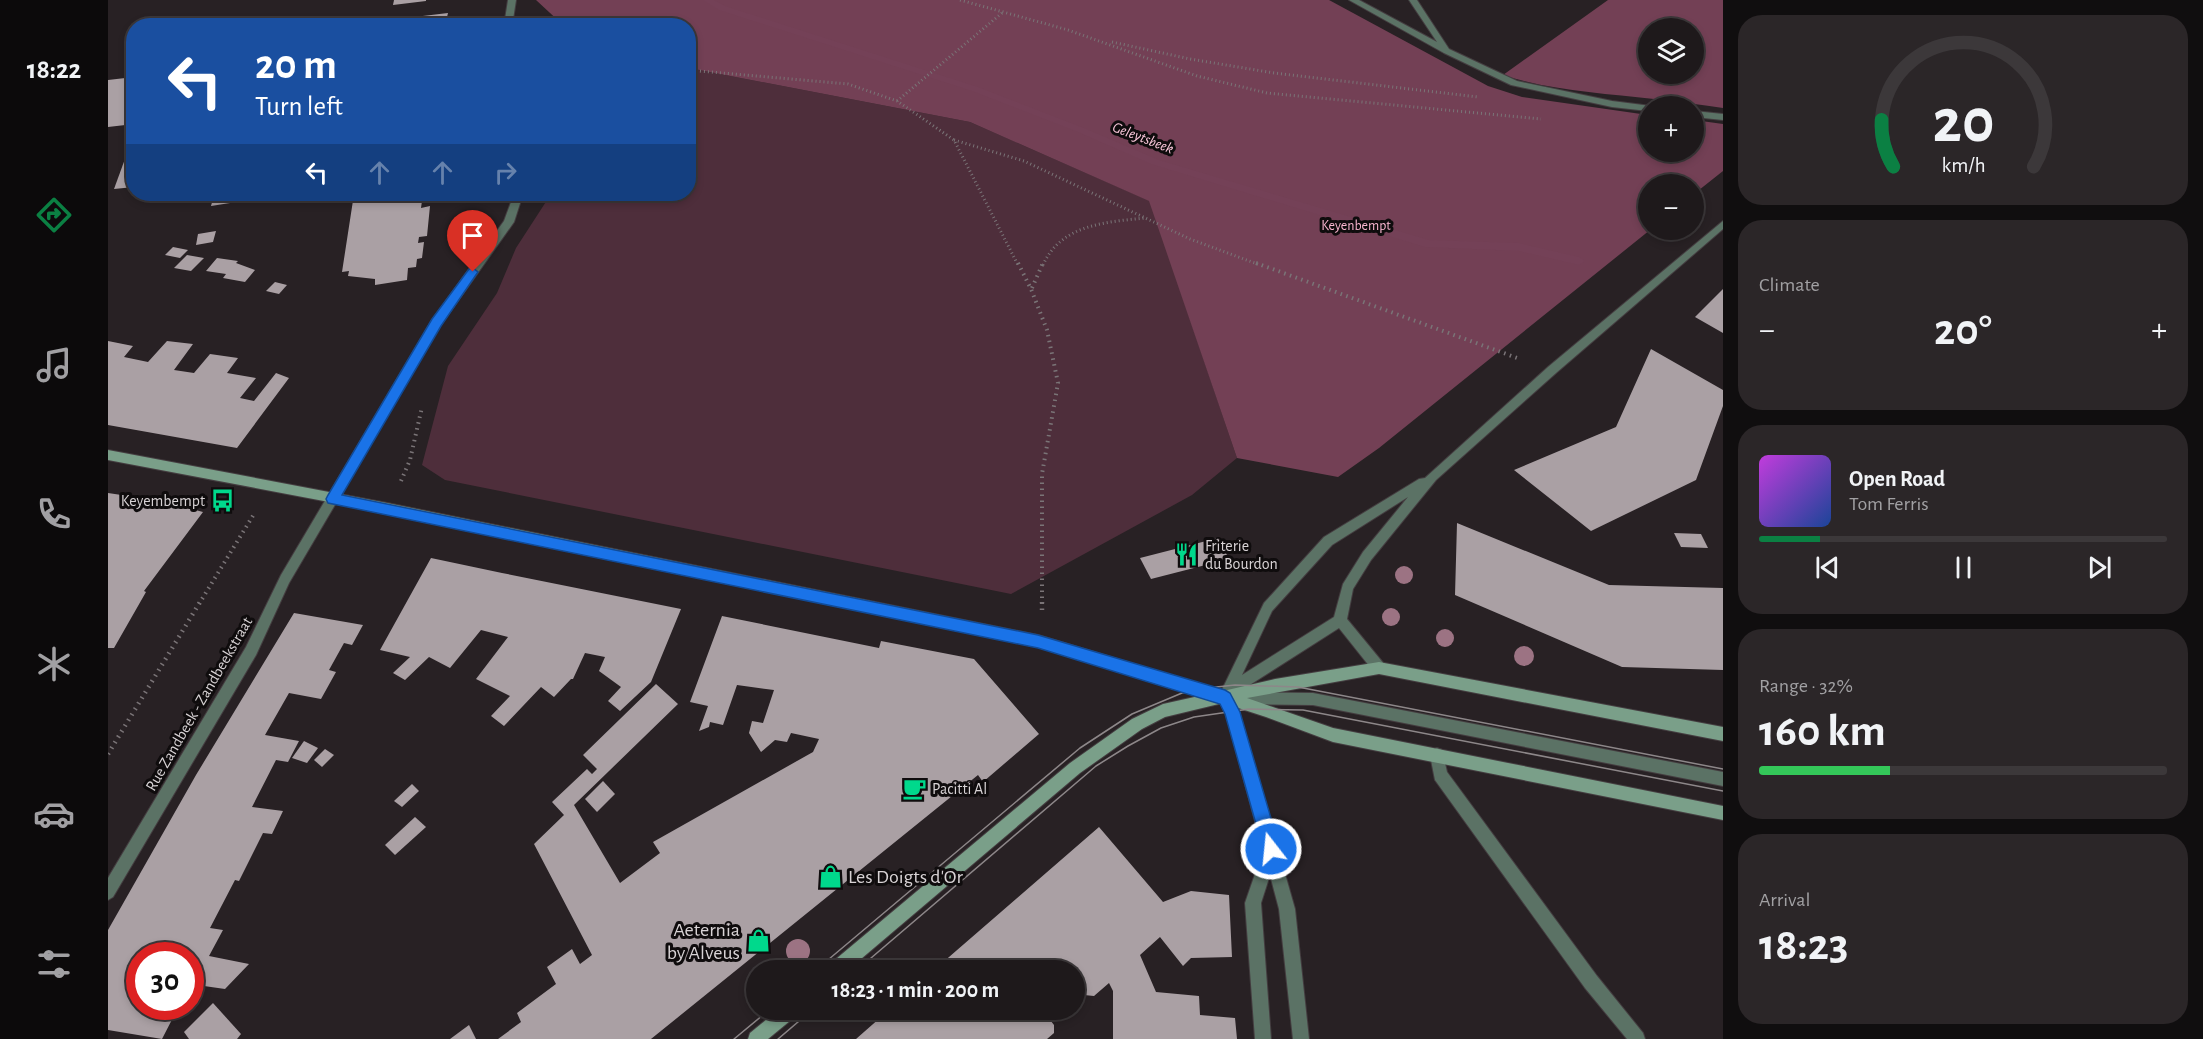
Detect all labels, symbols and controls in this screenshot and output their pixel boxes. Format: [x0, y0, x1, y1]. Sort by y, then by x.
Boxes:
map controls [1638, 18, 1704, 240]
button: layers [1638, 18, 1704, 84]
icon: left [156, 42, 234, 120]
text: 20 m [255, 44, 337, 86]
text: 18:22 [27, 56, 81, 83]
text: 20 [1932, 91, 1994, 153]
text: Turn left [255, 93, 343, 120]
button: + [1638, 96, 1704, 162]
water label: Geleytsbeek [1110, 120, 1176, 157]
text: km/h [1941, 155, 1985, 176]
icon: left [300, 156, 333, 189]
icon: ahead [363, 156, 396, 189]
icon: ahead [426, 156, 459, 189]
icon: right [489, 156, 522, 189]
button: − [1638, 174, 1704, 240]
icon: directions [33, 194, 75, 236]
pin [447, 210, 498, 272]
icon: arrive [456, 219, 489, 252]
park label: Keyenbempt [1321, 219, 1391, 233]
text: Climate [1759, 275, 1820, 295]
text: 20° [1934, 308, 1992, 353]
text: − [1759, 314, 1775, 347]
text: + [2151, 314, 2167, 347]
icon: music [33, 344, 75, 386]
text: Open Road [1849, 468, 1945, 490]
bus stop icon: Keyembempt [210, 488, 236, 514]
icon: phone [33, 493, 75, 535]
place label: Keyembempt [121, 493, 205, 510]
text: Tom Ferris [1849, 494, 1929, 514]
place label: Friterie du Bourdon [1205, 538, 1278, 572]
restaurant icon: Friterie du Bourdon [1174, 542, 1200, 568]
icon: previous [1811, 551, 1844, 584]
icon: pause [1947, 551, 1980, 584]
icon: next [2083, 551, 2116, 584]
street label: Rue Zandbeek - Zandbeekstraat [143, 614, 255, 794]
icon: climate [33, 643, 75, 685]
text: Range · 32% [1759, 676, 1853, 696]
text: 160 km [1759, 709, 1886, 754]
cafe icon: Pacitti Al [901, 776, 927, 802]
place label: Pacitti Al [932, 781, 987, 797]
icon: car [33, 793, 75, 835]
position arrow [1239, 817, 1303, 881]
shop icon: Les Doigts d'Or [817, 864, 843, 890]
place label: Les Doigts d'Or [848, 867, 963, 887]
text: Arrival [1759, 890, 1810, 910]
place label: Aeternia by Alveus [667, 920, 740, 963]
text: 18:23 [1759, 923, 1848, 968]
shop icon: Aeternia by Alveus [745, 928, 771, 954]
speed limit sign: 30 [126, 942, 204, 1020]
icon: filters [33, 943, 75, 985]
text: 18:23 · 1 min · 200 m [832, 979, 999, 1001]

